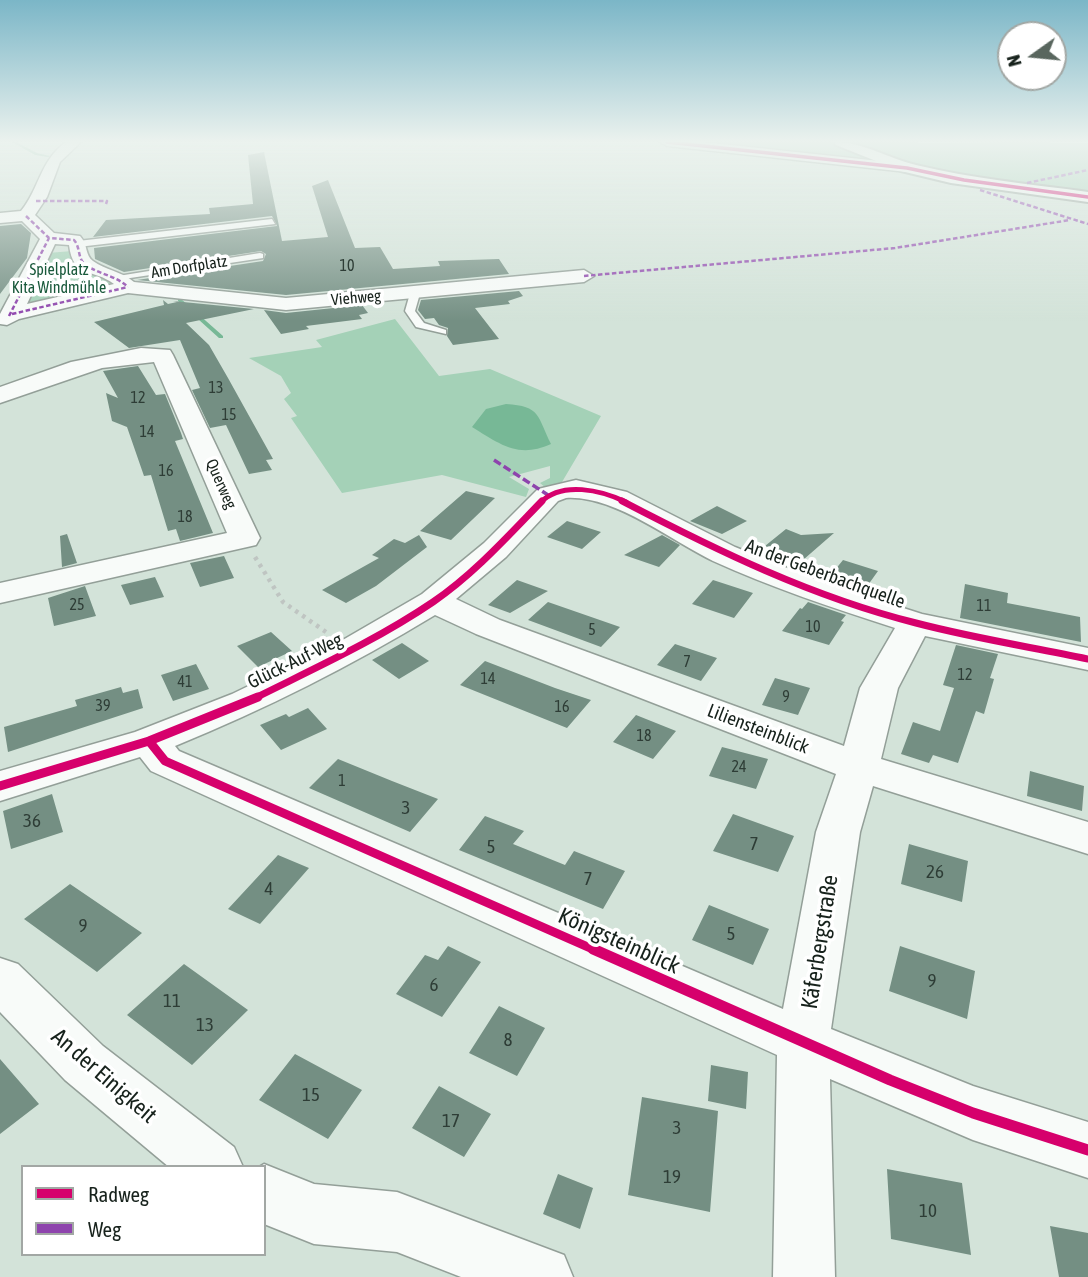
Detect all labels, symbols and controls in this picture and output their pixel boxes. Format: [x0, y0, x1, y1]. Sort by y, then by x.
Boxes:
north arrow [997, 21, 1067, 91]
text: N [1002, 53, 1026, 69]
street label: Am Dorfplatz [150, 252, 228, 282]
house number: 10 [339, 256, 355, 276]
park label: Spielplatz Kita Windmühle [12, 260, 106, 298]
street label: Viehweg [330, 286, 382, 310]
house number: 13 [208, 378, 224, 398]
house number: 12 [130, 388, 146, 408]
house number: 15 [221, 405, 237, 425]
house number: 14 [139, 422, 155, 442]
street label: Querweg [202, 456, 240, 512]
house number: 16 [158, 461, 174, 481]
house number: 18 [177, 507, 193, 527]
street label: An der Geberbachquelle [742, 535, 908, 613]
house number: 25 [69, 595, 85, 615]
house number: 11 [976, 596, 992, 616]
house number: 10 [805, 617, 821, 637]
house number: 5 [588, 620, 596, 640]
street label: Glück-Auf-Weg [244, 628, 346, 694]
house number: 7 [683, 652, 691, 672]
house number: 12 [957, 665, 973, 685]
house number: 14 [480, 669, 496, 689]
house number: 41 [177, 672, 193, 692]
house number: 9 [782, 687, 790, 707]
house number: 39 [95, 696, 111, 716]
house number: 16 [554, 697, 570, 717]
street label: Liliensteinblick [704, 699, 812, 759]
house number: 18 [636, 726, 652, 746]
house number: 24 [731, 757, 747, 777]
house number: 1 [338, 771, 346, 791]
house number: 3 [402, 797, 410, 819]
house number: 36 [23, 810, 41, 832]
house number: 7 [750, 833, 758, 855]
house number: 5 [487, 836, 495, 858]
house number: 26 [926, 861, 944, 883]
house number: 7 [584, 868, 592, 890]
street label: Käferbergstraße [796, 873, 844, 1011]
house number: 4 [265, 878, 273, 900]
street label: Königsteinblick [554, 902, 684, 980]
house number: 9 [79, 915, 87, 937]
house number: 5 [727, 923, 735, 945]
house number: 9 [928, 970, 936, 992]
house number: 6 [430, 974, 438, 996]
house number: 11 [163, 990, 181, 1012]
house number: 13 [196, 1014, 214, 1036]
street label: An der Einigkeit [46, 1023, 162, 1129]
house number: 8 [504, 1029, 512, 1051]
house number: 15 [302, 1084, 320, 1106]
house number: 17 [442, 1110, 460, 1132]
house number: 3 [673, 1117, 681, 1139]
legend [21, 1165, 266, 1256]
house number: 19 [663, 1166, 681, 1188]
text: Radweg [88, 1182, 149, 1206]
house number: 10 [919, 1200, 937, 1222]
text: Weg [88, 1217, 121, 1241]

